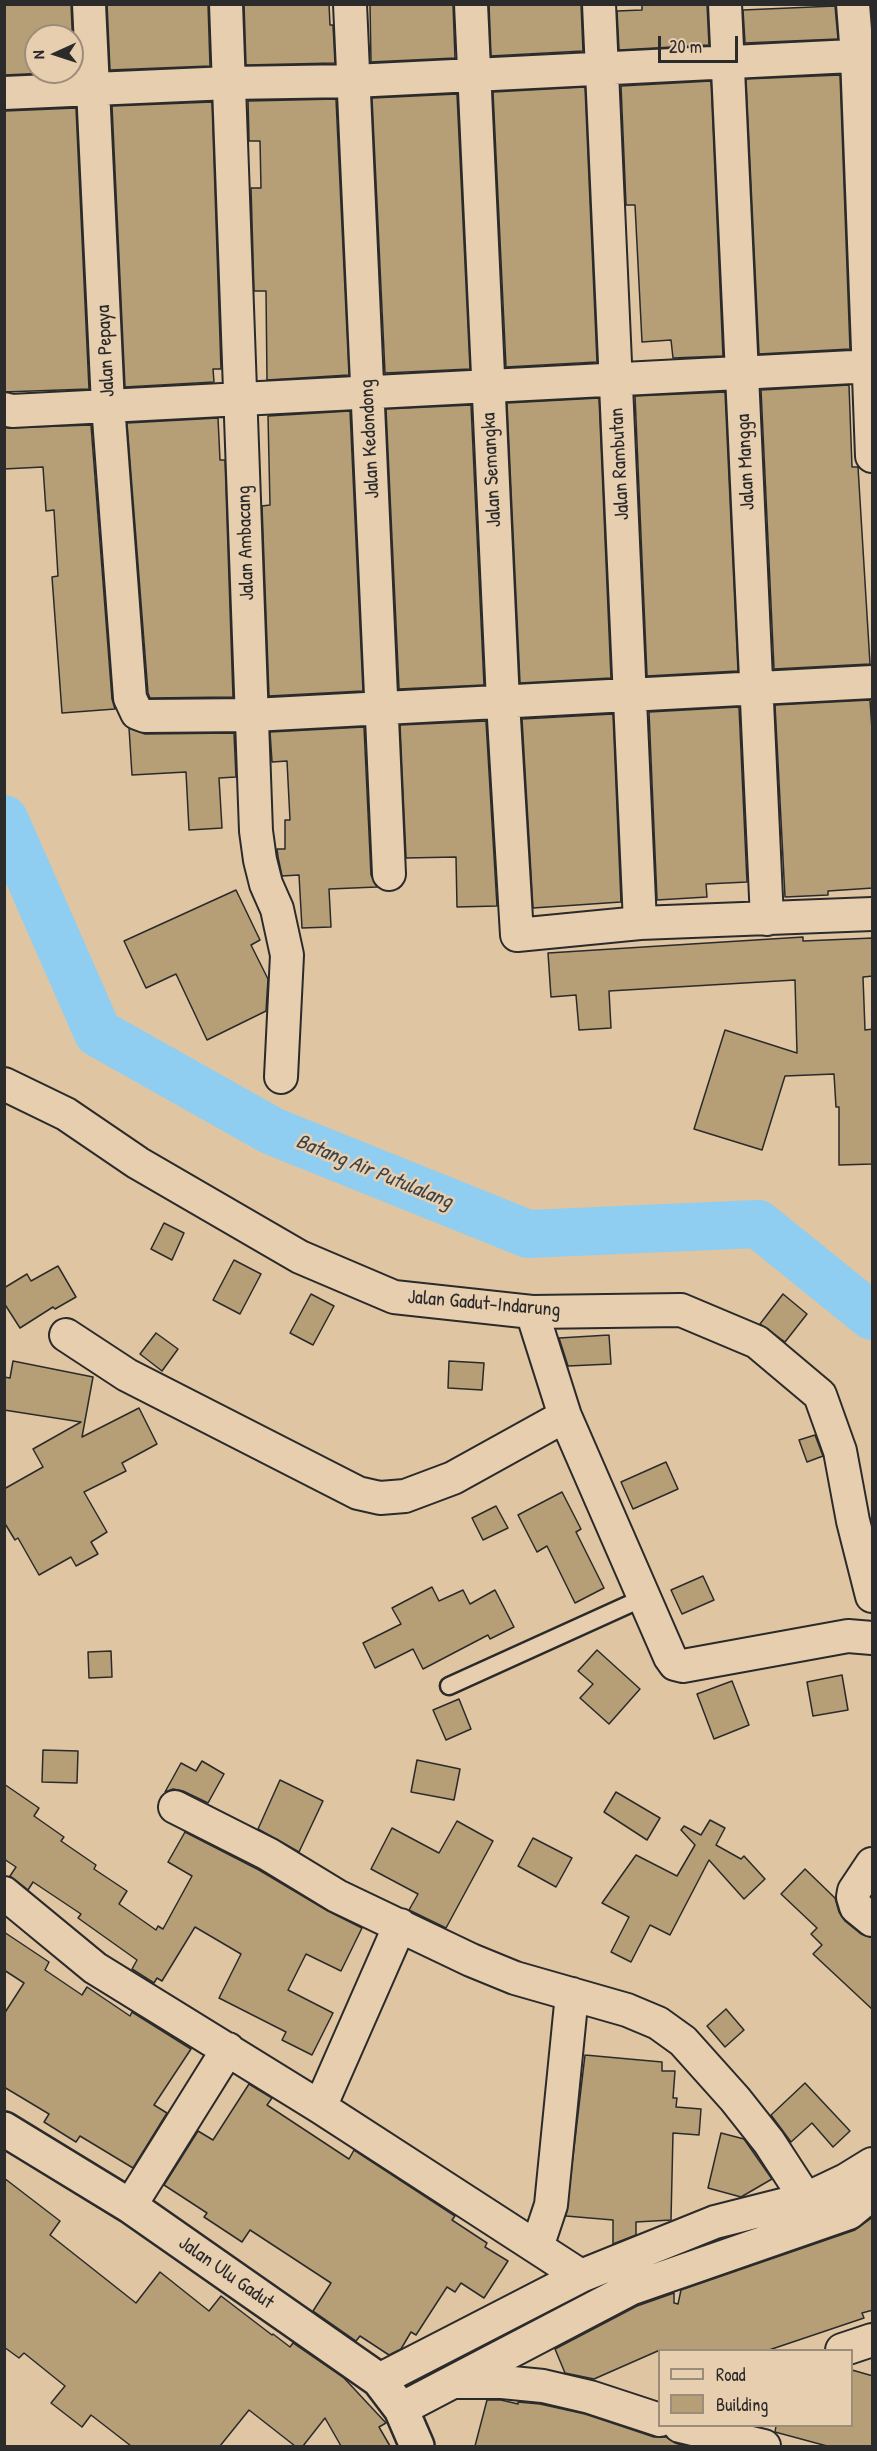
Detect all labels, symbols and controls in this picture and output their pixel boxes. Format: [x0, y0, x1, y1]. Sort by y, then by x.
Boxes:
north arrow [24, 24, 84, 84]
scale bar [661, 24, 740, 62]
text: 20 m [669, 34, 702, 59]
text: N [27, 50, 49, 60]
street label: Jalan Pepaya [92, 304, 120, 398]
street label: Jalan Kedondong [355, 379, 385, 499]
street label: Jalan Rambutan [605, 407, 635, 521]
street label: Jalan Semangka [477, 412, 507, 528]
street label: Jalan Mangga [731, 413, 761, 511]
street label: Jalan Ambacang [232, 485, 260, 601]
water label: Batang Air Putulalang [292, 1129, 456, 1215]
street label: Jalan Gadut-Indarung [407, 1285, 561, 1323]
street label: Jalan Ulu Gadut [174, 2231, 278, 2315]
legend [658, 2349, 853, 2427]
text: Road [716, 2362, 746, 2387]
text: Building [716, 2392, 768, 2417]

